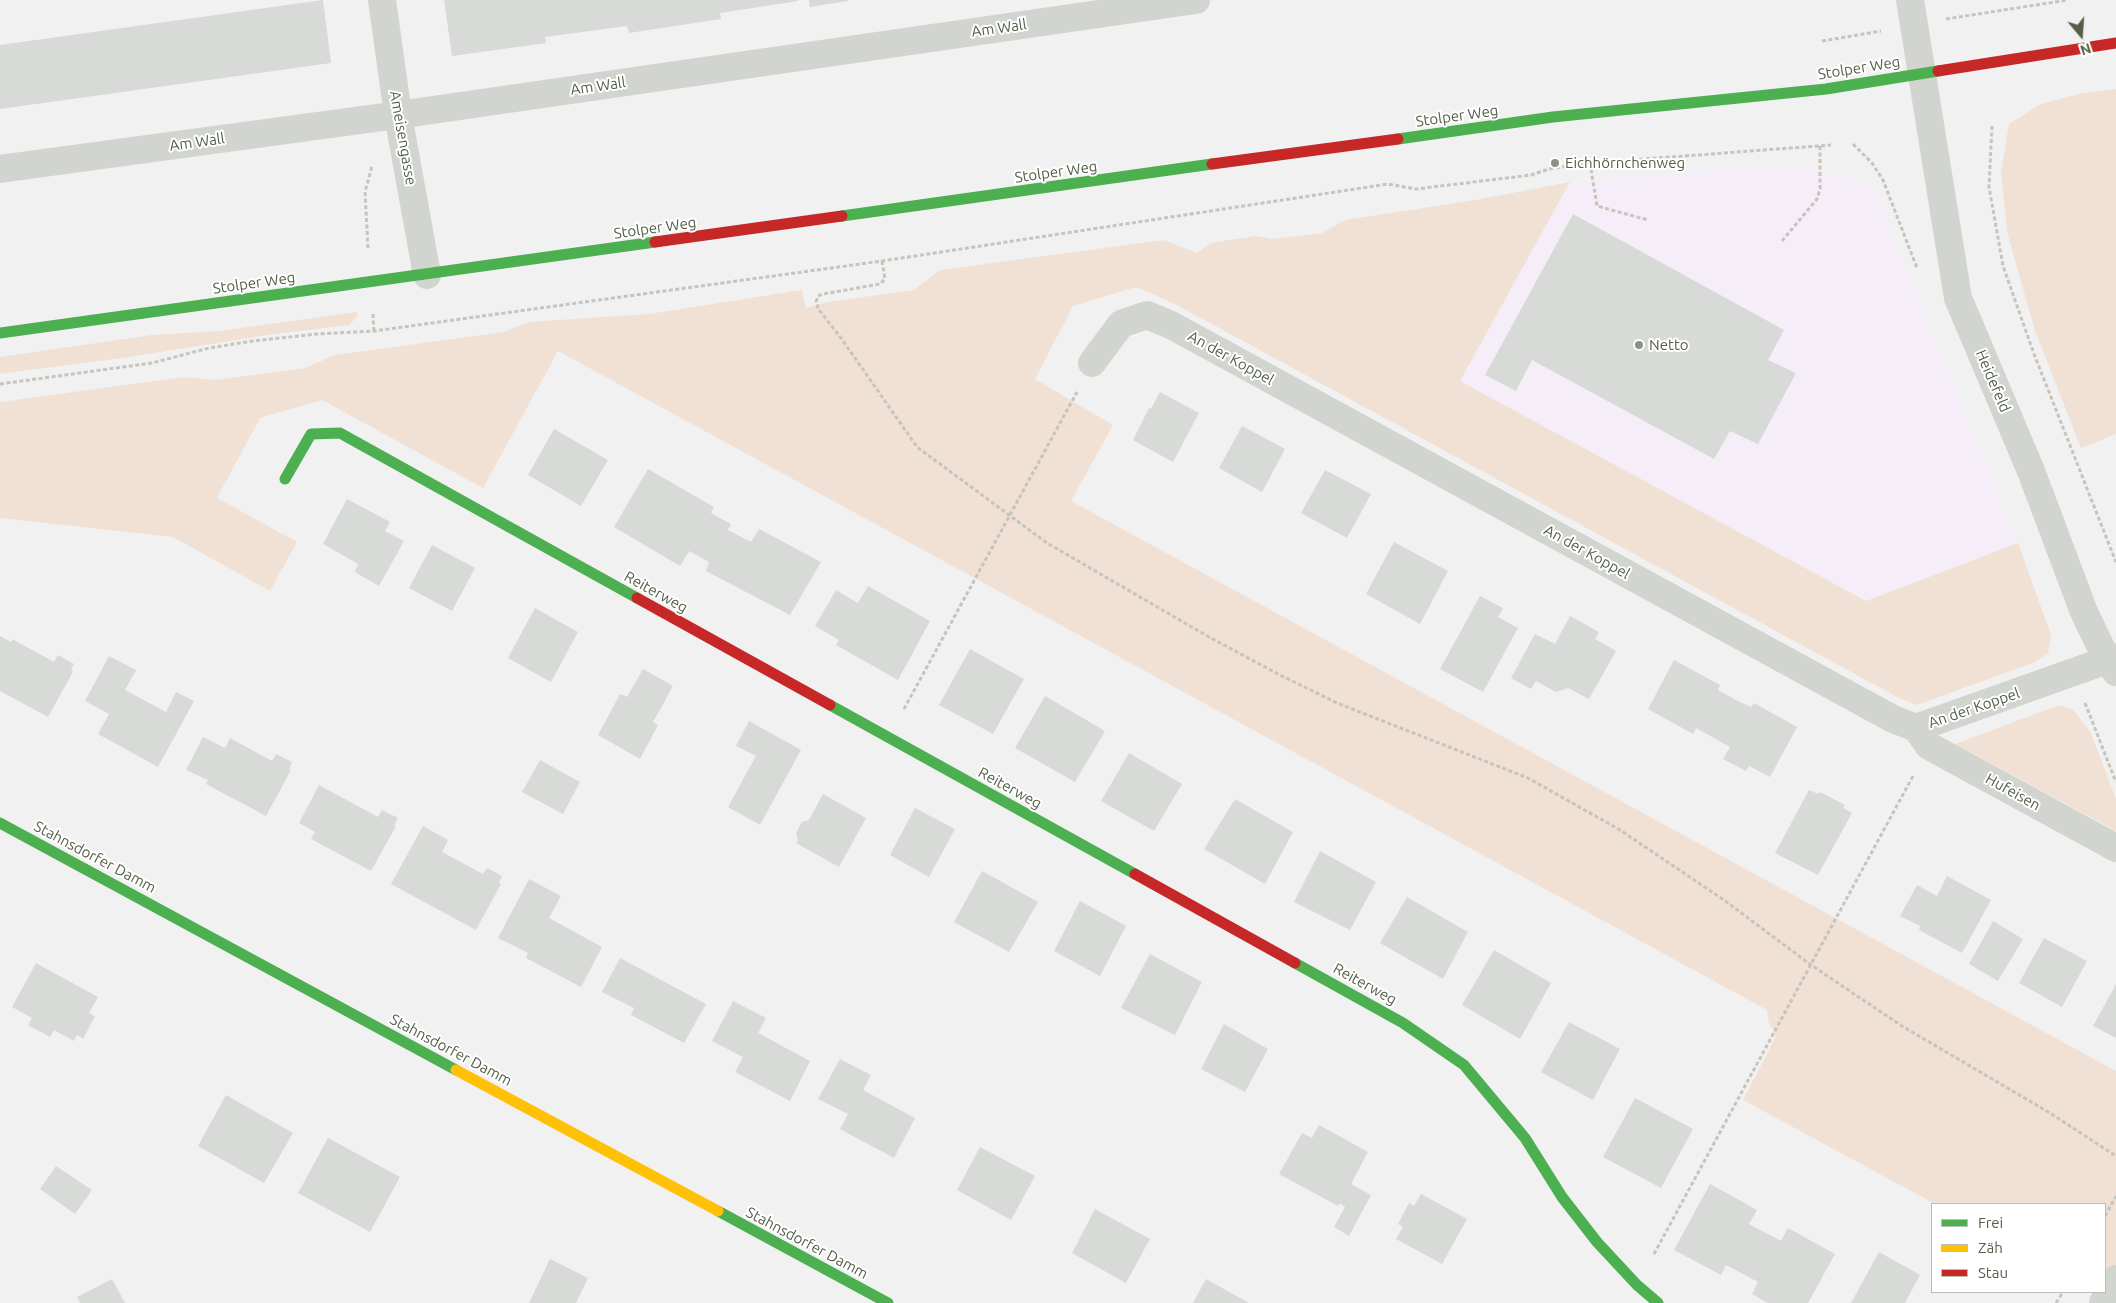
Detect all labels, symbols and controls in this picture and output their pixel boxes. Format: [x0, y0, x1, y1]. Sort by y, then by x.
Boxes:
north arrow [2056, 10, 2106, 60]
street label: Am Wall [970, 15, 1028, 41]
text: N [2078, 40, 2093, 58]
street label: Stolper Weg [1817, 53, 1901, 83]
street label: Am Wall [569, 73, 627, 99]
street label: Ameisengasse [386, 89, 420, 187]
street label: Stolper Weg [1415, 101, 1499, 131]
street label: Am Wall [168, 129, 226, 155]
place label: Eichhörnchenweg [1565, 154, 1685, 172]
street label: Stolper Weg [1014, 157, 1098, 187]
marker: Eichhörnchenweg [1549, 157, 1561, 169]
street label: Stolper Weg [613, 213, 697, 243]
street label: Stolper Weg [212, 268, 296, 298]
street label: An der Koppel [1185, 327, 1277, 389]
place label: Netto [1649, 336, 1689, 354]
marker: Netto [1633, 339, 1645, 351]
street label: Heidefeld [1972, 347, 2014, 415]
street label: An der Koppel [1541, 521, 1633, 583]
street label: Reiterweg [621, 567, 691, 617]
street label: An der Koppel [1926, 684, 2022, 732]
street label: Reiterweg [975, 763, 1045, 813]
street label: Hufeisen [1982, 770, 2044, 814]
street label: Stahnsdorfer Damm [31, 817, 159, 897]
street label: Reiterweg [1330, 959, 1400, 1009]
street label: Stahnsdorfer Damm [387, 1010, 515, 1090]
street label: Stahnsdorfer Damm [743, 1203, 871, 1283]
legend [1931, 1203, 2106, 1293]
text: Frei [1978, 1214, 2003, 1231]
text: Zäh [1978, 1239, 2003, 1256]
text: Stau [1978, 1264, 2008, 1281]

